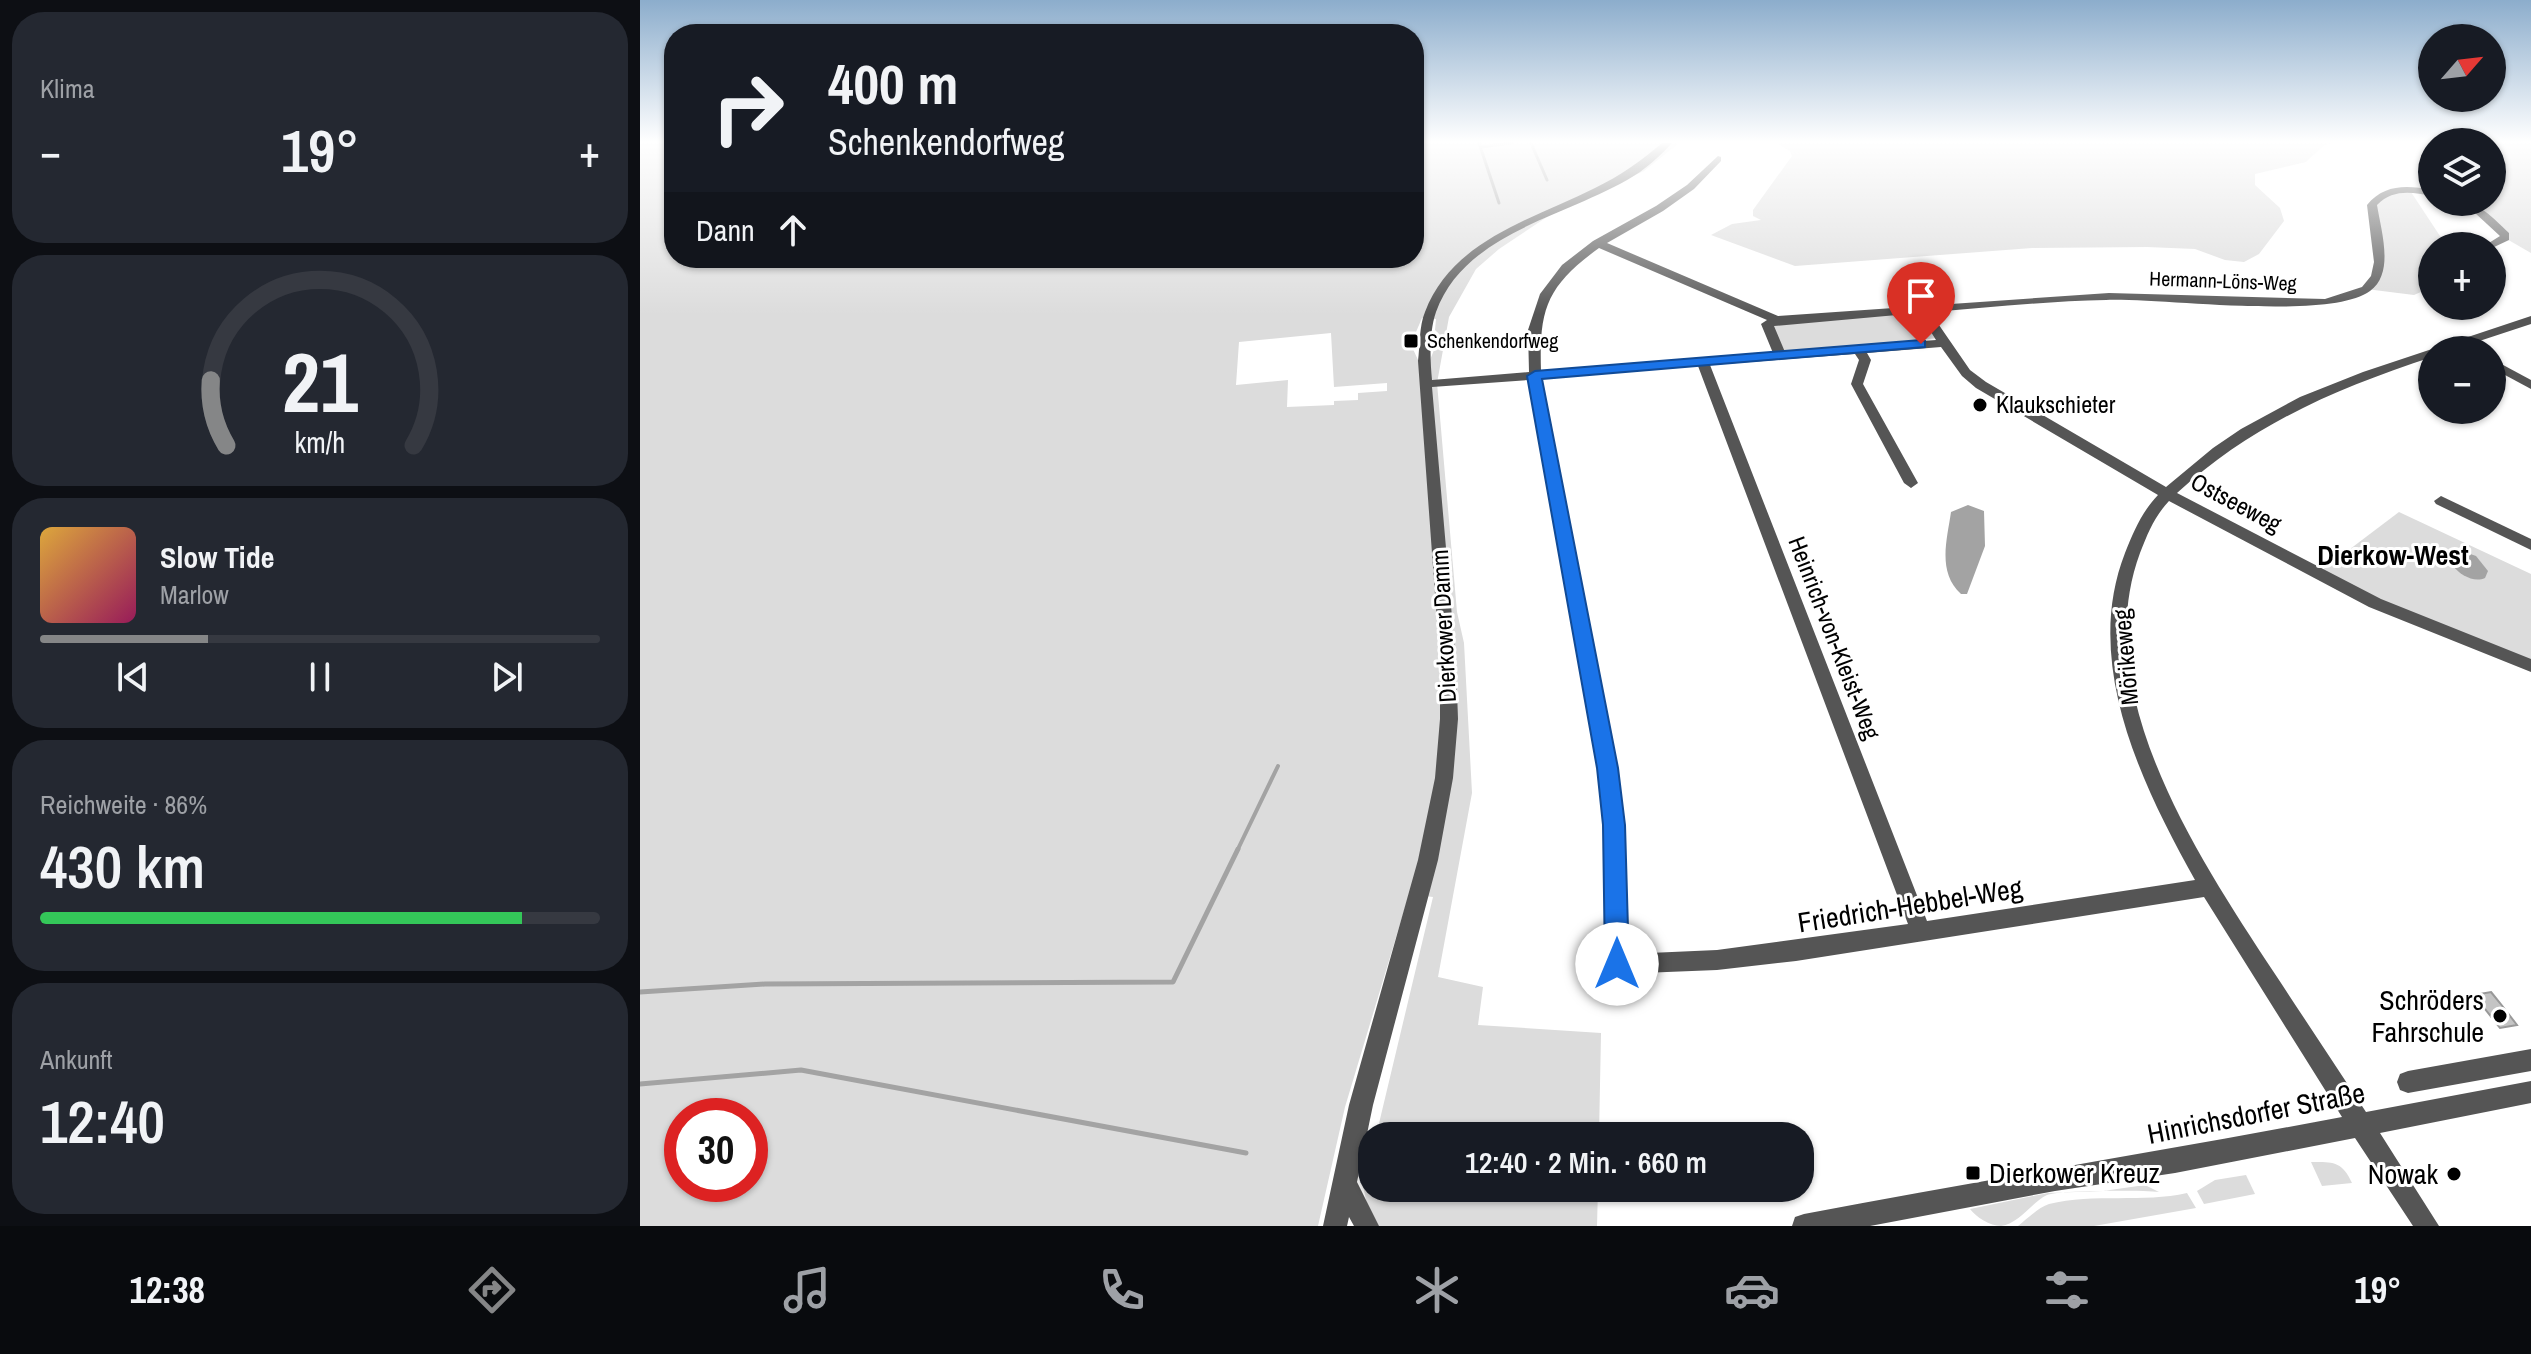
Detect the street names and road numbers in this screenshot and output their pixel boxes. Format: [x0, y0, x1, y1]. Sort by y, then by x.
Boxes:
street label: Hermann-Löns-Weg [2149, 264, 2297, 297]
street label: Ostseeweg [2185, 465, 2287, 539]
street label: Heinrich-von-Kleist-Weg [1781, 531, 1888, 744]
street label: Dierkower Damm [1423, 549, 1463, 703]
street label: Mörikeweg [2105, 608, 2145, 706]
street label: Friedrich-Hebbel-Weg [1795, 868, 2025, 941]
street label: Hinrichsdorfer Straße [2144, 1073, 2368, 1153]

